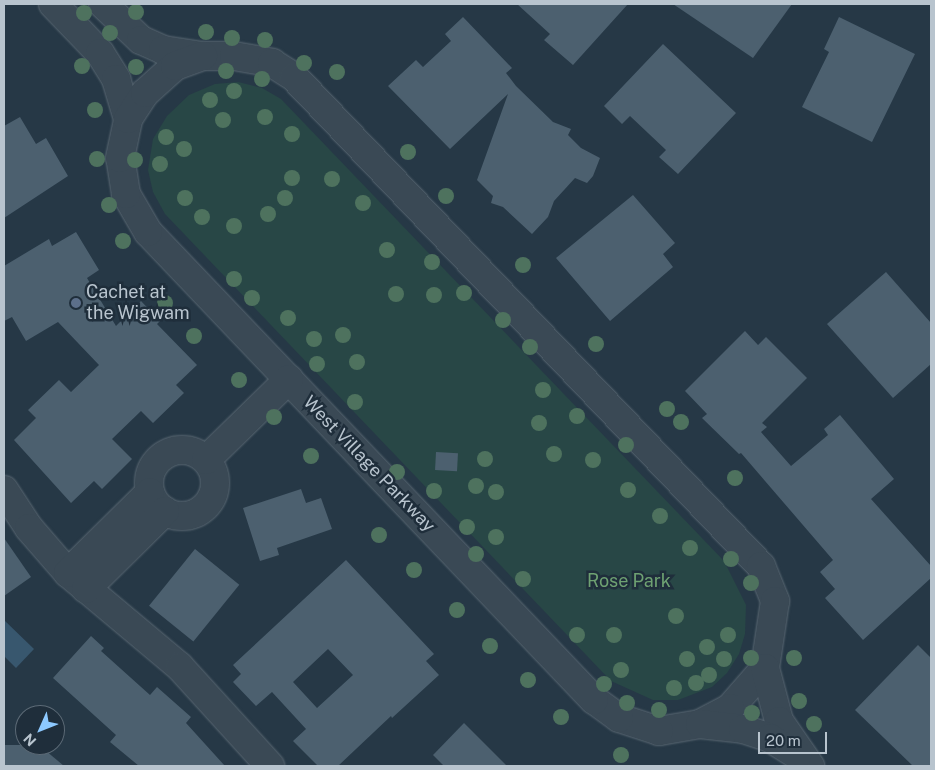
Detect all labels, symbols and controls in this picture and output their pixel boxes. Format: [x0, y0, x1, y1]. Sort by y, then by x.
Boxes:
place label: Cachet at the Wigwam [86, 282, 190, 324]
marker: Cachet at the Wigwam [70, 297, 82, 309]
street label: West Village Parkway [298, 391, 440, 537]
park label: Rose Park [587, 570, 671, 592]
north arrow [15, 705, 65, 755]
scale bar [760, 722, 829, 754]
text: N [20, 730, 39, 749]
text: 20 m [766, 732, 801, 749]

